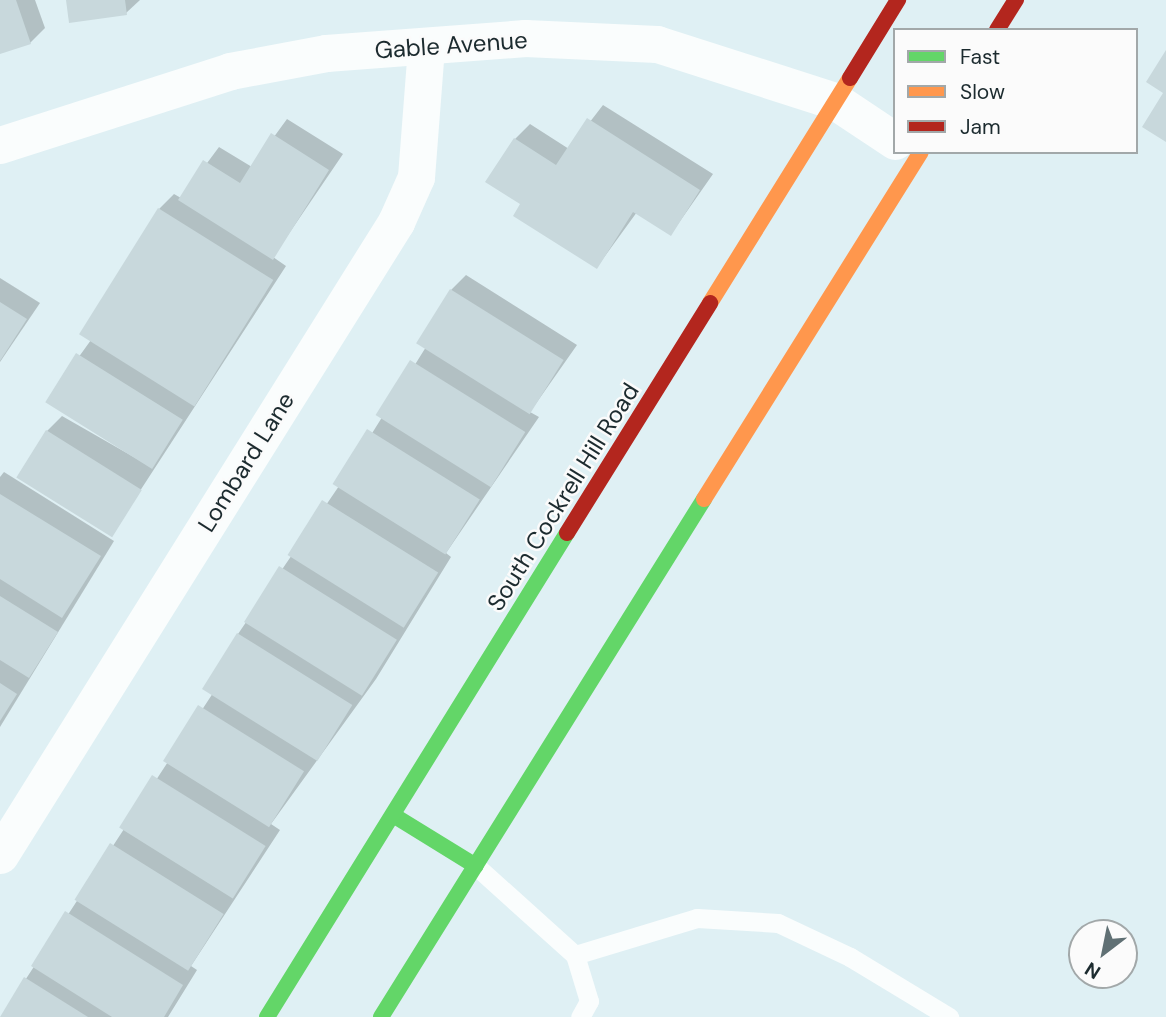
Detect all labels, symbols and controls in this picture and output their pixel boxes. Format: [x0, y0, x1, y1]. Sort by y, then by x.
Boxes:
street label: Gable Avenue [374, 25, 528, 65]
legend [893, 28, 1138, 154]
text: Fast [960, 43, 1000, 71]
text: Slow [960, 78, 1005, 106]
text: Jam [960, 113, 1001, 141]
street label: South Cockrell Hill Road [481, 378, 645, 616]
street label: Lombard Lane [192, 387, 300, 537]
north arrow [1068, 919, 1138, 989]
text: N [1080, 956, 1105, 985]

